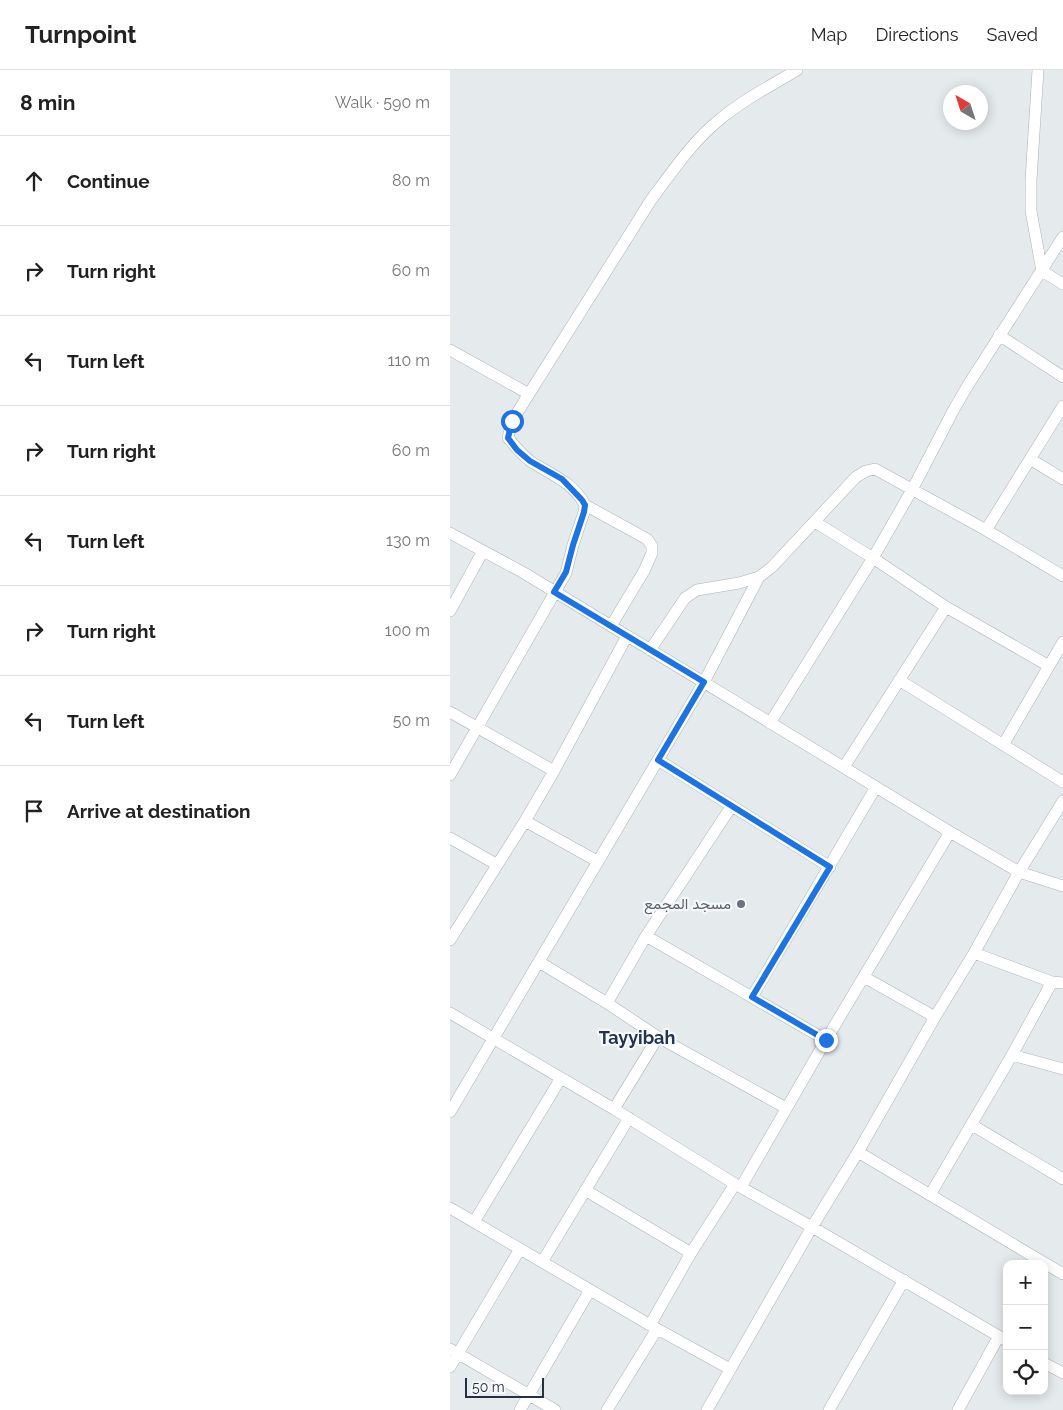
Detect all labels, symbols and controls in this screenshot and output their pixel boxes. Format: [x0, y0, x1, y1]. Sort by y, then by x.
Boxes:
text: Turnpoint [25, 20, 137, 49]
text: Map [811, 24, 847, 45]
text: Directions [875, 24, 959, 45]
text: Saved [987, 24, 1038, 45]
north arrow [943, 85, 988, 130]
text: 8 min [20, 90, 75, 115]
text: Walk · 590 m [335, 93, 430, 112]
icon: ahead [20, 167, 48, 195]
text: Continue [67, 170, 150, 192]
text: 80 m [392, 171, 430, 190]
icon: right [20, 257, 48, 285]
text: Turn right [67, 260, 156, 282]
text: 60 m [392, 261, 430, 280]
icon: left [20, 347, 48, 375]
text: Turn left [67, 350, 144, 372]
text: 110 m [388, 351, 430, 370]
route start [501, 410, 524, 433]
icon: right [20, 437, 48, 465]
text: Turn right [67, 440, 156, 462]
text: 60 m [392, 441, 430, 460]
icon: left [20, 527, 48, 555]
text: Turn left [67, 530, 144, 552]
text: 130 m [386, 531, 430, 550]
icon: right [20, 617, 48, 645]
text: Turn right [67, 620, 156, 642]
text: 100 m [385, 621, 430, 640]
icon: left [20, 707, 48, 735]
text: Turn left [67, 710, 144, 732]
text: 50 m [393, 711, 430, 730]
icon: arrive [20, 797, 48, 825]
text: Arrive at destination [67, 800, 251, 822]
place label: مسجد المجمع [644, 895, 731, 915]
marker: مسجد المجمع [735, 898, 747, 910]
district label: Tayyibah [599, 1027, 675, 1048]
route end [815, 1029, 838, 1052]
map controls [1003, 1260, 1048, 1395]
button: + [1003, 1260, 1048, 1305]
button: − [1003, 1305, 1048, 1350]
button: locate [1003, 1350, 1048, 1395]
scale bar [465, 1375, 544, 1398]
text: 50 m [472, 1379, 505, 1395]

